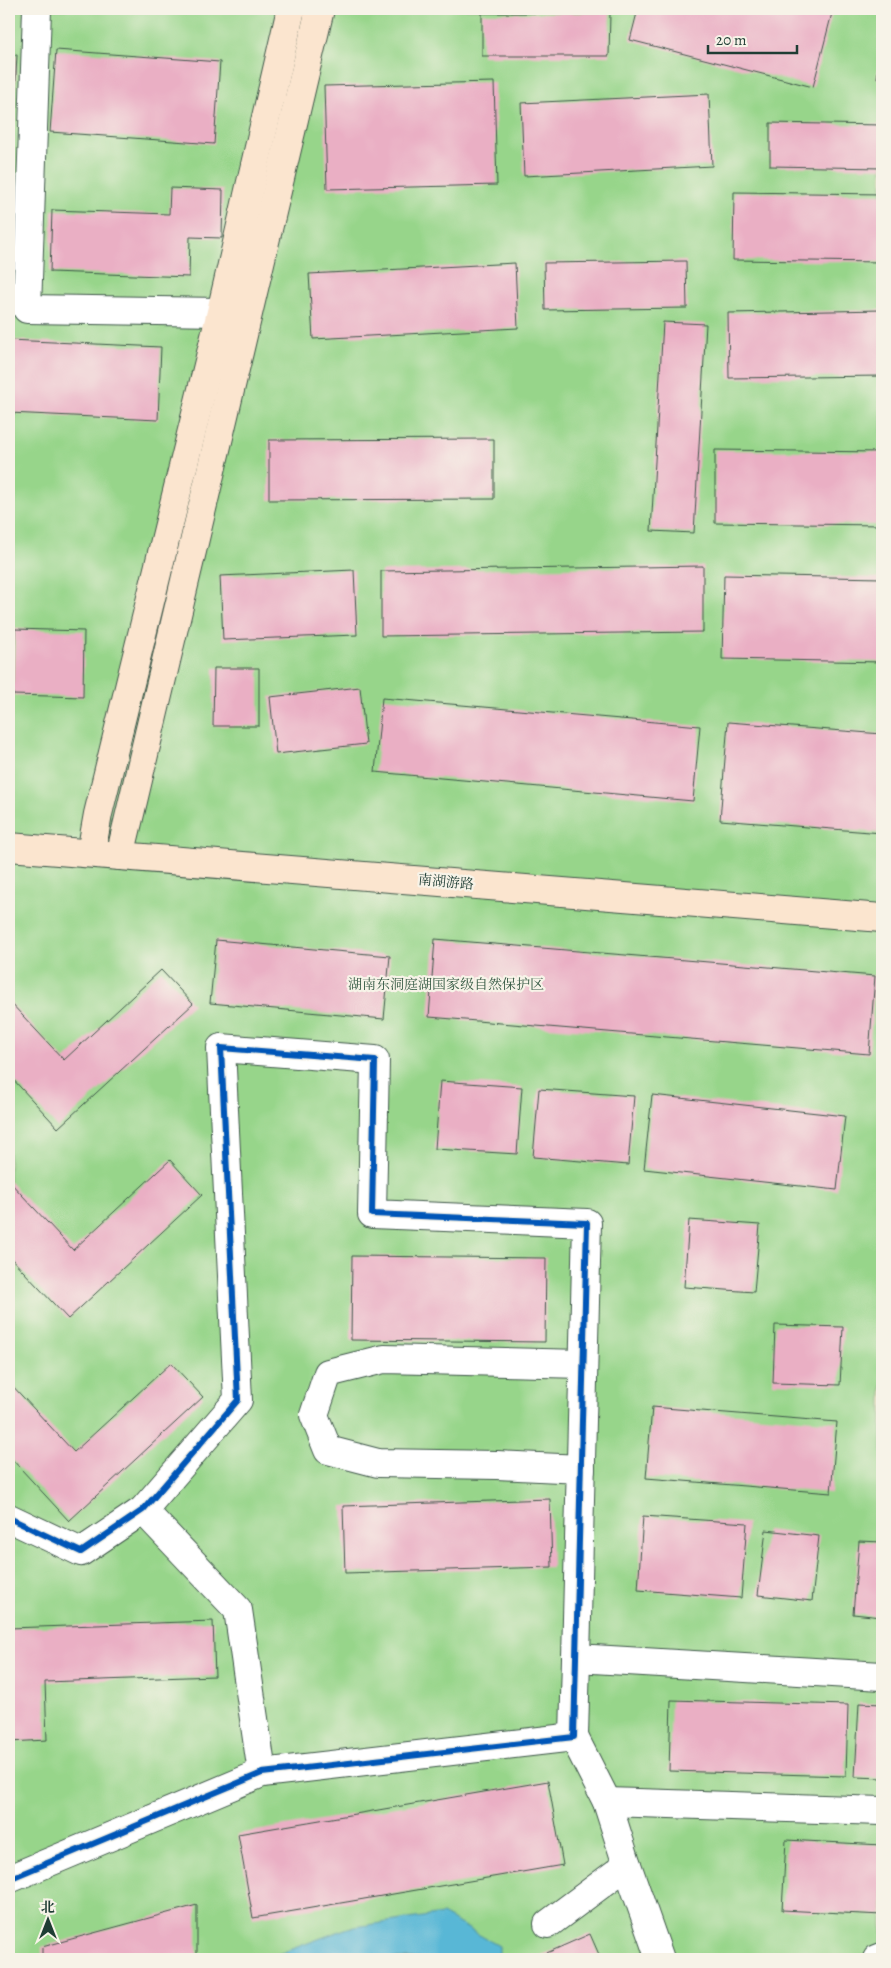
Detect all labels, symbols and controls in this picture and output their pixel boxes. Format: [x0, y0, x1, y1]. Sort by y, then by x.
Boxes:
scale bar [708, 22, 797, 54]
text: 20 m [716, 30, 747, 50]
street label: 南湖游路 [417, 870, 475, 894]
park label: 湖南东洞庭湖国家级自然保护区 [348, 975, 544, 994]
north arrow [22, 1896, 72, 1946]
text: 北 [41, 1898, 55, 1917]

